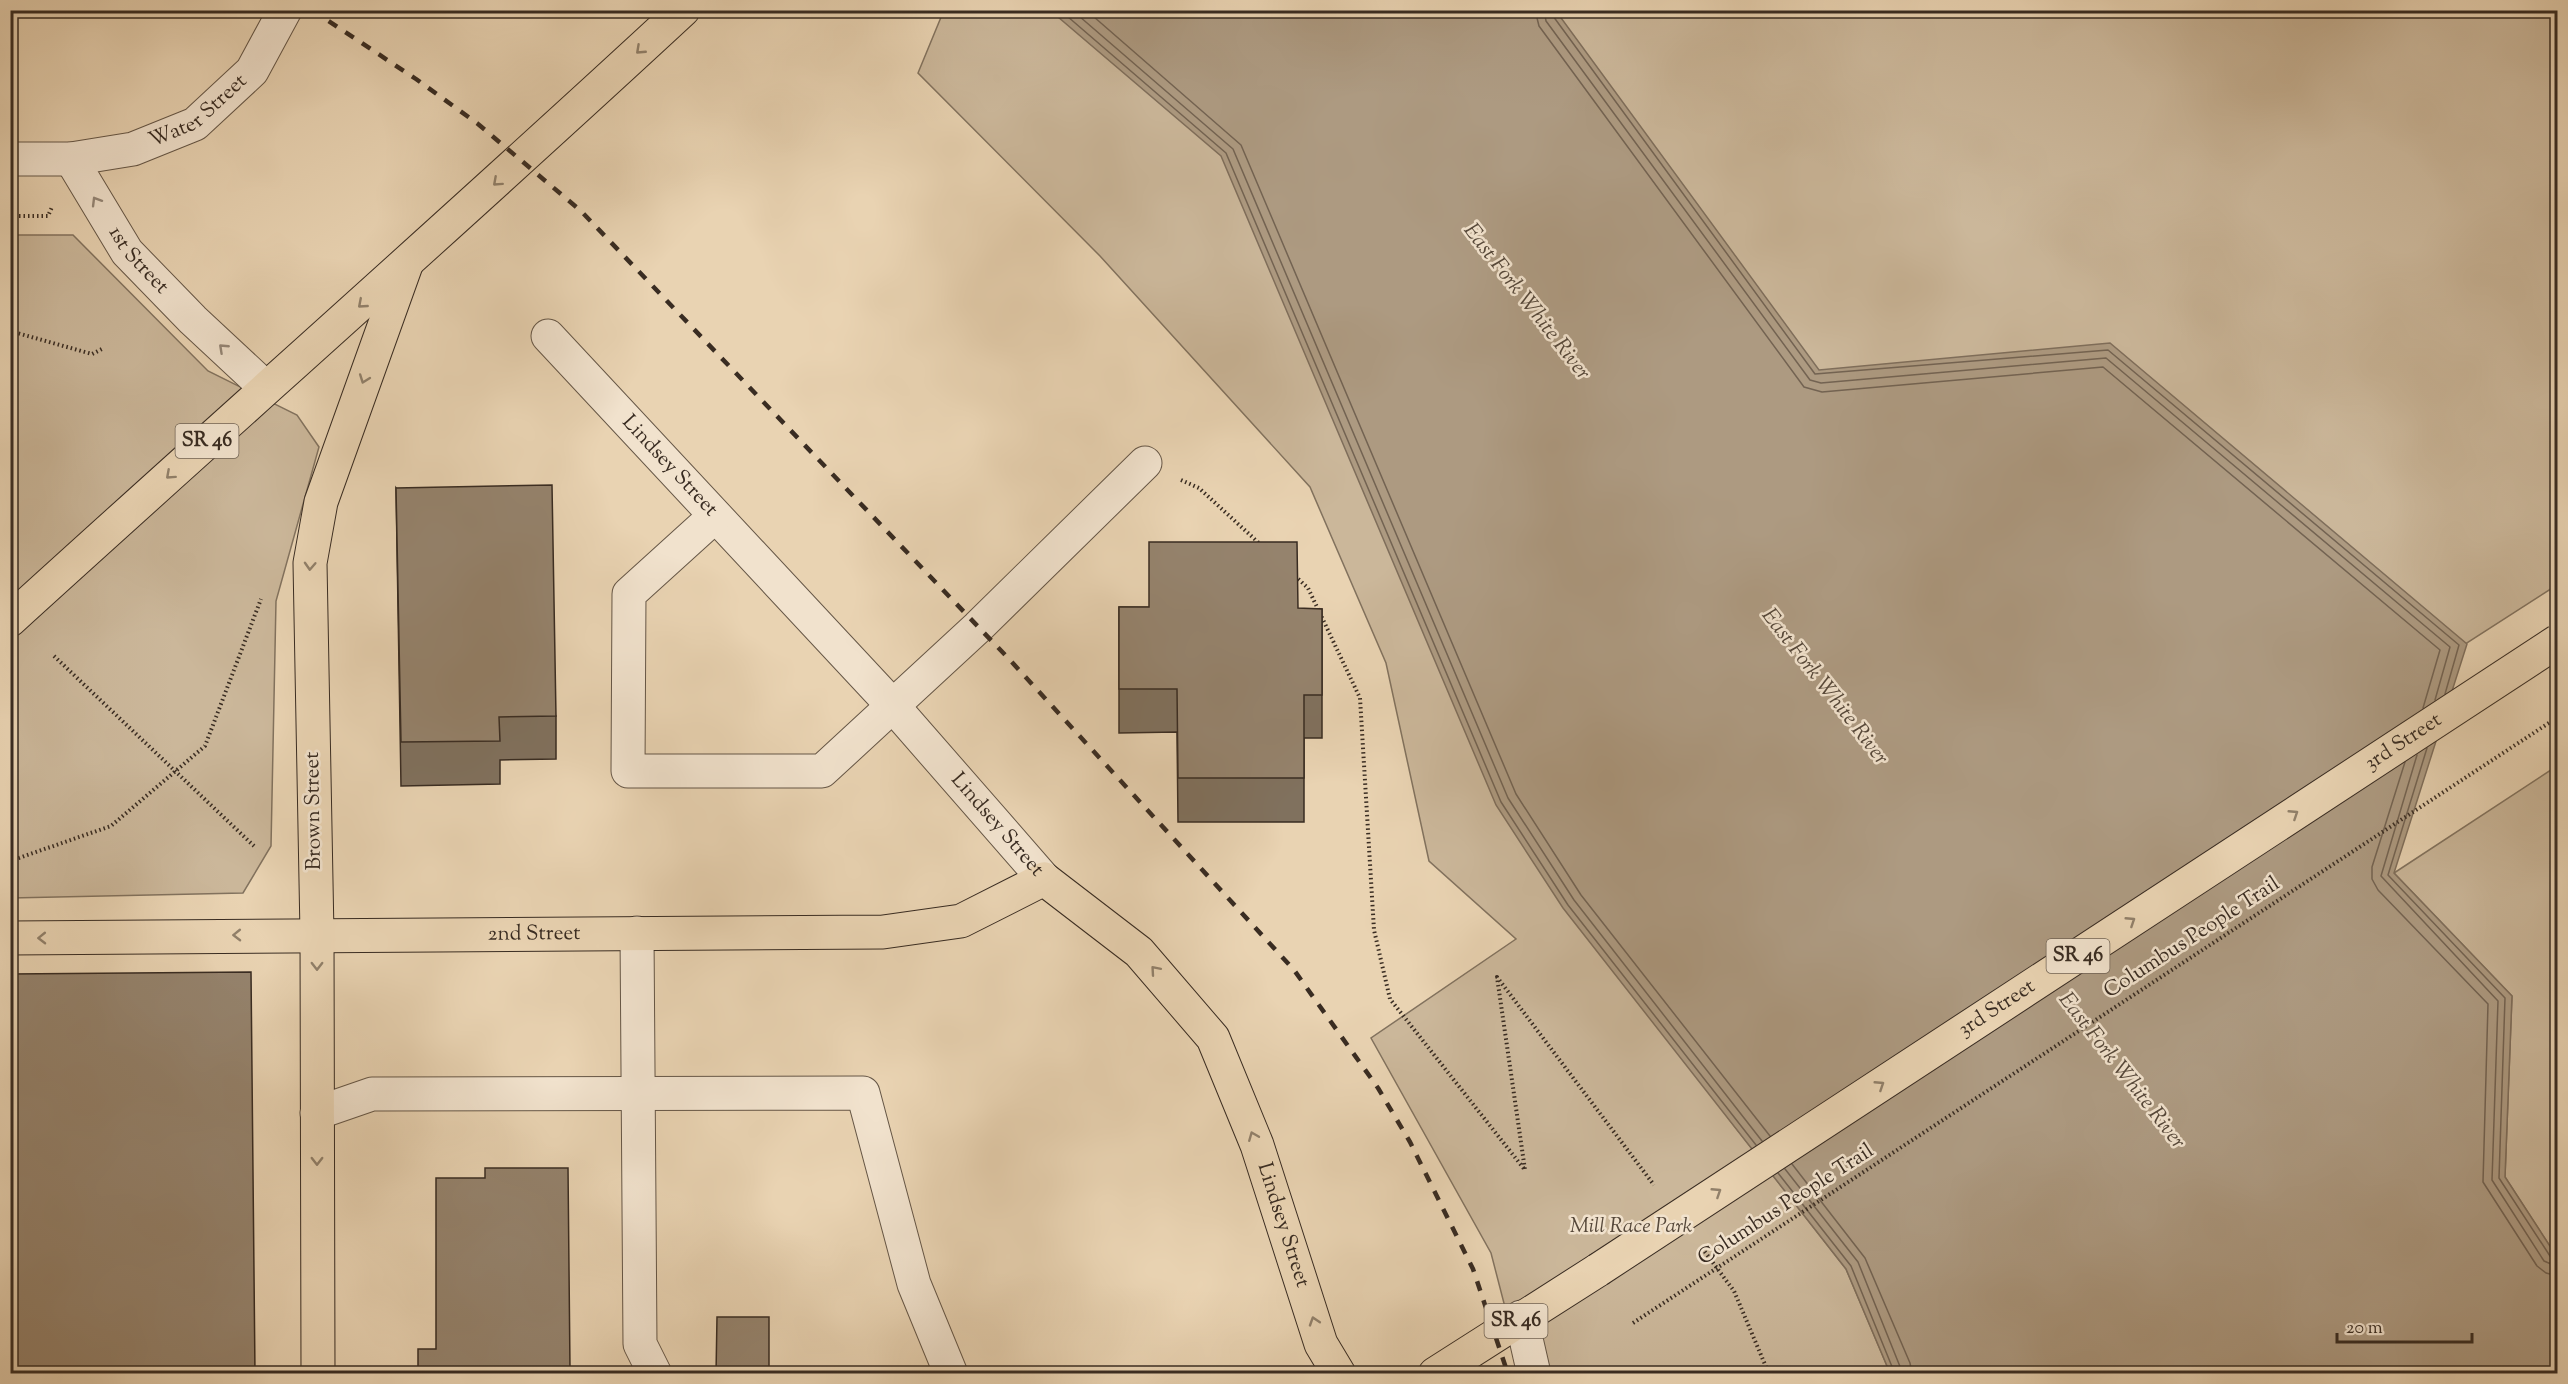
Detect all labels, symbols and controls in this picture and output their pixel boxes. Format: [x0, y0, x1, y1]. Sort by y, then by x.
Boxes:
one-way arrow [636, 43, 647, 54]
street label: Water Street [145, 67, 254, 156]
one-way arrow [493, 175, 503, 186]
one-way arrow [92, 197, 104, 207]
water label: East Fork White River [1454, 217, 1598, 387]
street label: 1st Street [100, 221, 175, 301]
one-way arrow [358, 297, 369, 308]
one-way arrow [219, 344, 229, 355]
one-way arrow [359, 373, 372, 384]
street label: Lindsey Street [614, 409, 725, 524]
road number: SR 46 [176, 424, 238, 458]
one-way arrow [166, 468, 176, 479]
one-way arrow [304, 561, 317, 570]
water label: East Fork White River [1752, 602, 1896, 772]
street label: 3rd Street [2359, 706, 2448, 779]
street label: Brown Street [298, 751, 330, 871]
street label: Lindsey Street [943, 766, 1051, 884]
one-way arrow [2288, 810, 2299, 821]
street label: Columbus People Trail [2098, 870, 2286, 1006]
one-way arrow [2125, 916, 2135, 928]
street label: 2nd Street [488, 919, 580, 950]
one-way arrow [233, 929, 242, 941]
one-way arrow [38, 932, 47, 944]
road number: SR 46 [2046, 939, 2110, 973]
one-way arrow [311, 961, 323, 970]
one-way arrow [1151, 966, 1162, 977]
street label: 3rd Street [1952, 972, 2042, 1045]
water label: East Fork White River [2049, 986, 2193, 1156]
one-way arrow [1874, 1081, 1885, 1092]
one-way arrow [1248, 1131, 1260, 1142]
street label: Columbus People Trail [1692, 1137, 1880, 1273]
one-way arrow [311, 1156, 323, 1165]
street label: Lindsey Street [1249, 1159, 1317, 1292]
one-way arrow [1711, 1188, 1722, 1199]
park label: Mill Race Park [1570, 1212, 1693, 1242]
road number: SR 46 [1484, 1304, 1547, 1338]
scale bar [2337, 1306, 2472, 1344]
one-way arrow [1308, 1316, 1321, 1327]
text: 20 m [2346, 1316, 2383, 1342]

